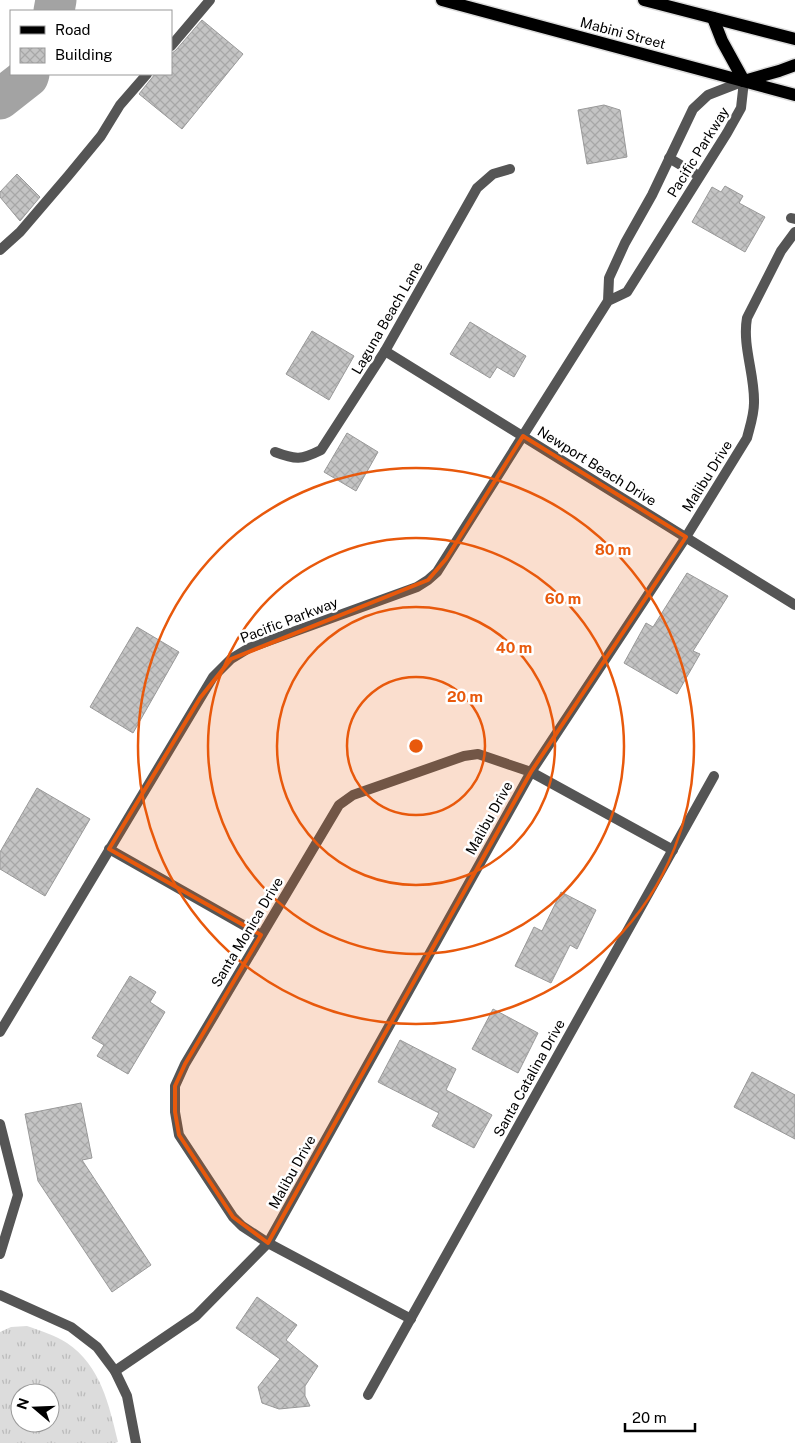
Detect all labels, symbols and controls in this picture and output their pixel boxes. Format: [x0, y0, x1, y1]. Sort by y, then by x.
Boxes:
legend [10, 10, 172, 75]
street label: Mabini Street [579, 14, 667, 52]
text: Road [55, 21, 91, 38]
text: Building [55, 46, 113, 63]
street label: Pacific Parkway [664, 104, 732, 200]
street label: Laguna Beach Lane [348, 259, 426, 377]
street label: Newport Beach Drive [535, 423, 659, 509]
street label: Malibu Drive [679, 437, 735, 515]
text: 80 m [595, 541, 631, 558]
text: 60 m [545, 590, 581, 607]
street label: Pacific Parkway [238, 594, 341, 646]
text: 40 m [496, 639, 532, 656]
text: 20 m [447, 688, 483, 705]
centre of rings [407, 737, 425, 755]
street label: Malibu Drive [462, 779, 516, 857]
street label: Santa Monica Drive [208, 874, 286, 990]
street label: Santa Catalina Drive [490, 1016, 568, 1140]
street label: Malibu Drive [265, 1133, 319, 1211]
north arrow [10, 1383, 60, 1433]
text: N [13, 1396, 32, 1412]
scale bar [625, 1400, 695, 1432]
text: 20 m [632, 1409, 667, 1426]

